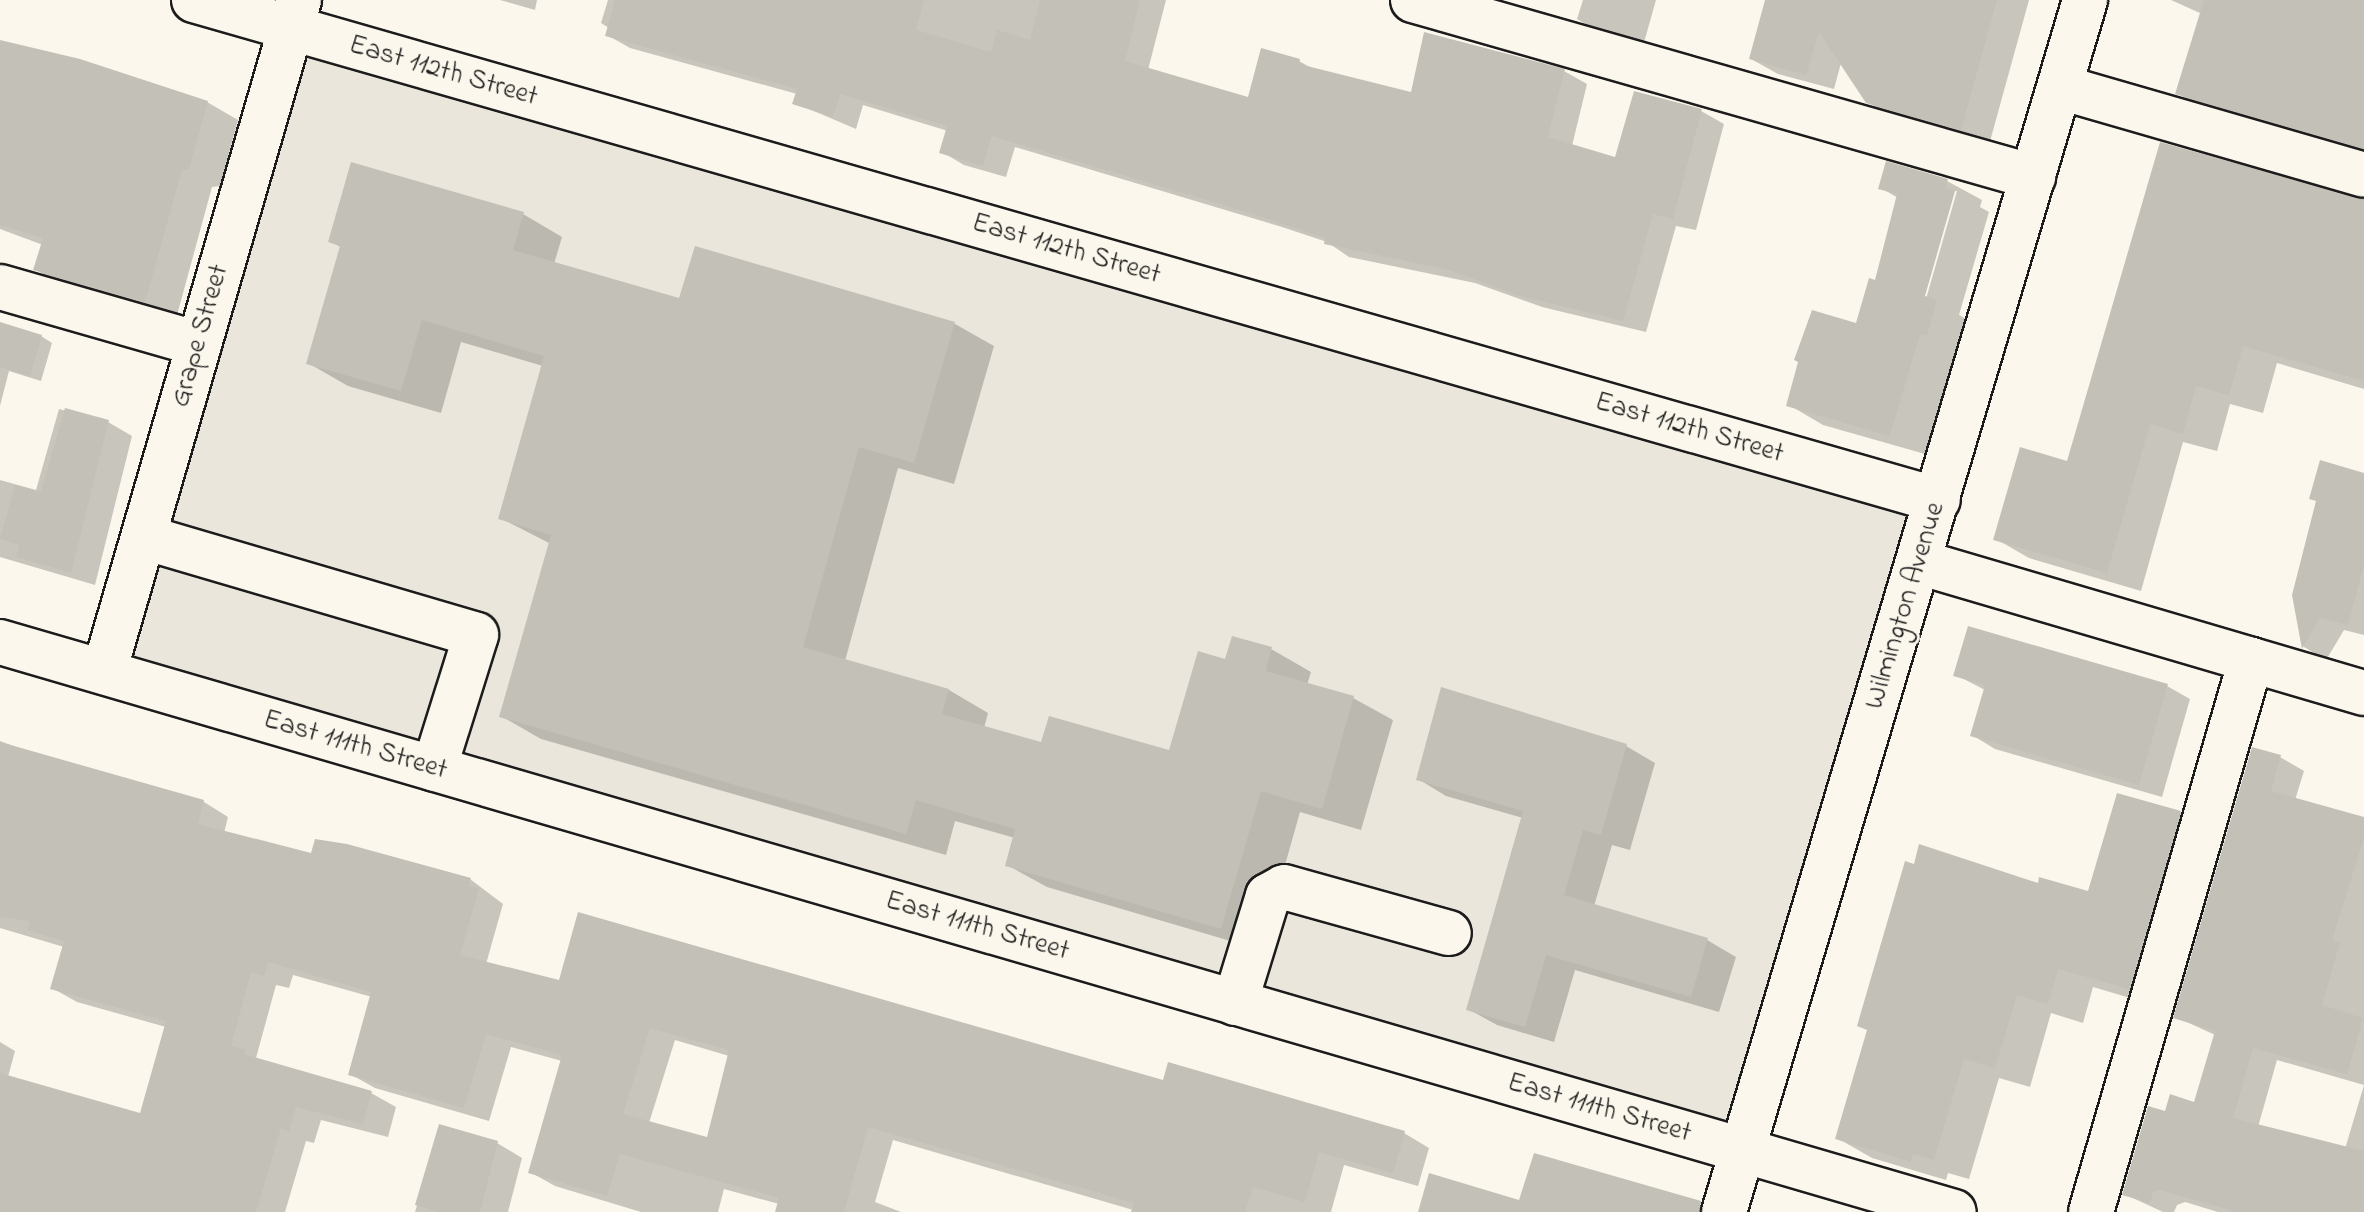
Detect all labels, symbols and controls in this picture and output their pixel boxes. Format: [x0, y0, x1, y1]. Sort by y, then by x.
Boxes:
street label: East 112th Street [345, 29, 541, 115]
street label: East 112th Street [968, 207, 1164, 293]
street label: Grape Street [165, 261, 237, 411]
street label: East 112th Street [1591, 386, 1787, 472]
street label: Wilmington Avenue [1859, 499, 1953, 713]
street label: East 111th Street [259, 704, 451, 788]
street label: East 111th Street [881, 885, 1073, 969]
street label: East 111th Street [1503, 1067, 1695, 1151]

